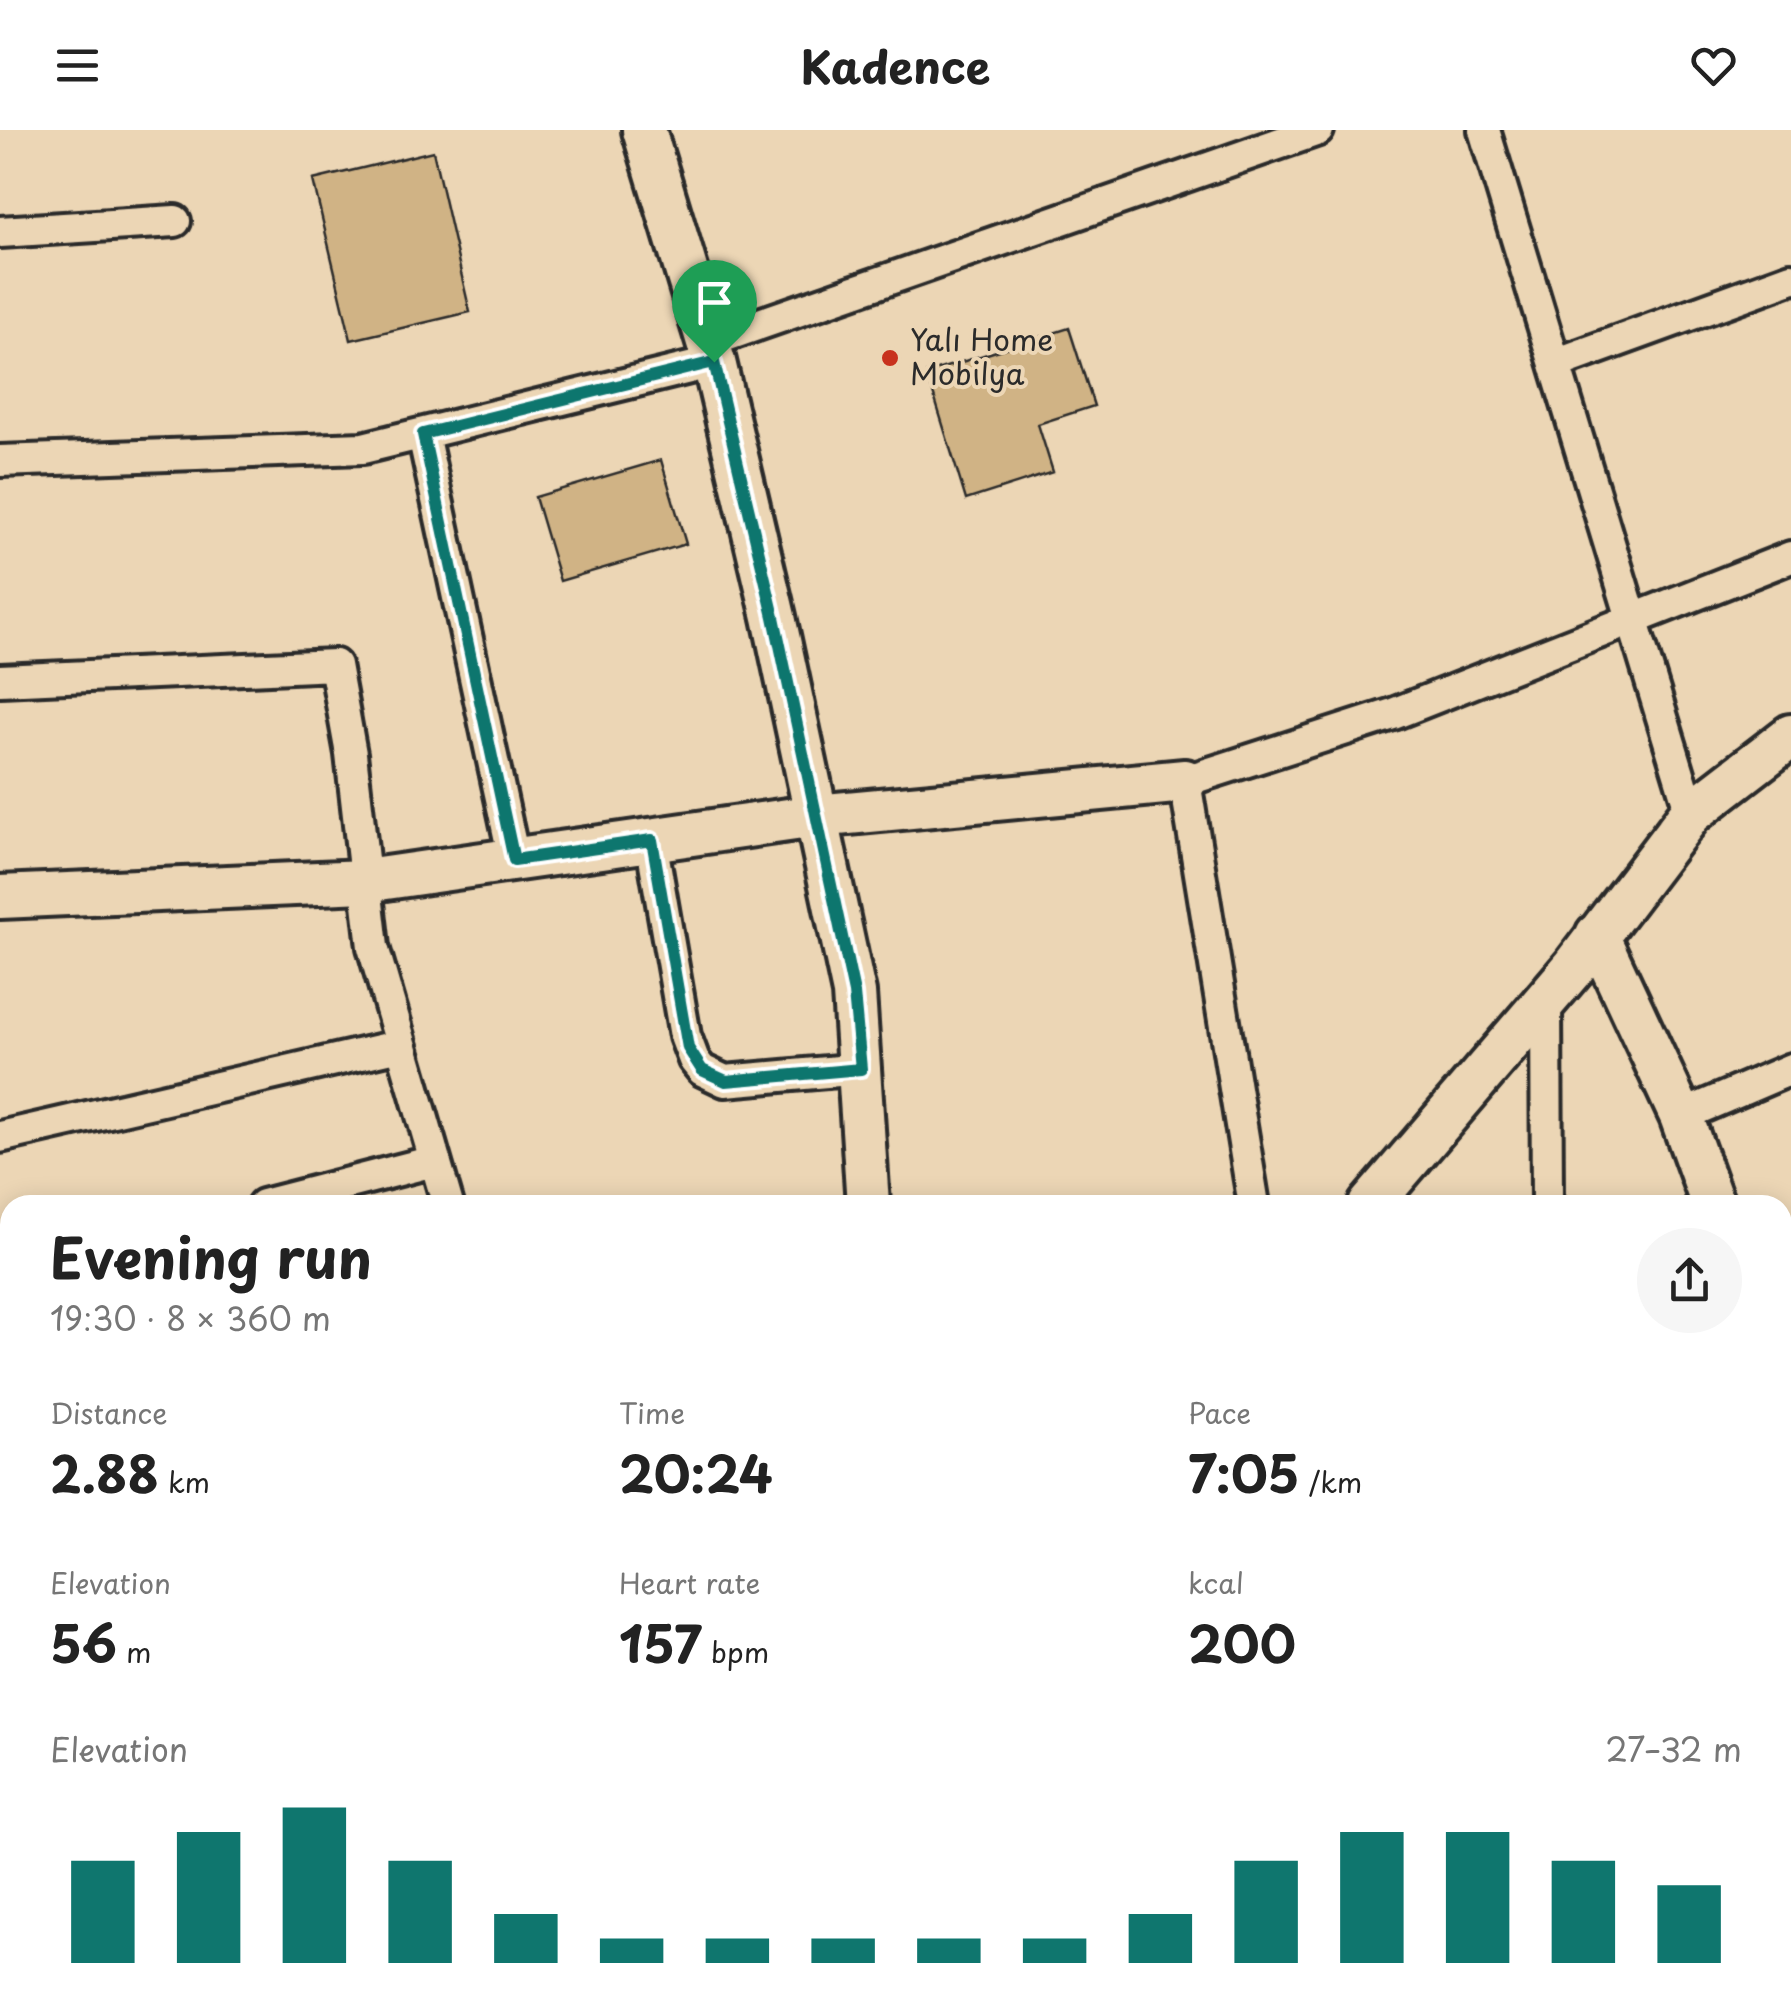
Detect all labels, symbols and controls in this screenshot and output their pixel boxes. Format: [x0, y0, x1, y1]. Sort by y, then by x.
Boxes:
text: Kadence [801, 31, 990, 99]
icon: menu [50, 38, 105, 93]
icon: heart [1686, 38, 1741, 93]
pin [672, 260, 757, 363]
icon: arrive [687, 275, 742, 330]
place label: Yalı Home Mobilya [910, 316, 1053, 395]
marker: Yalı Home Mobilya [879, 347, 901, 369]
text: Evening run [50, 1215, 372, 1298]
button: share [1637, 1228, 1742, 1333]
text: 19:30 · 8 × 360 m [50, 1294, 331, 1342]
text: Distance [50, 1391, 168, 1434]
text: Time [619, 1391, 685, 1434]
text: Pace [1188, 1391, 1251, 1434]
text: 2.88 [50, 1434, 159, 1510]
text: 20:24 [619, 1434, 773, 1510]
text: 7:05 [1188, 1434, 1300, 1510]
text: km [159, 1460, 210, 1503]
text: /km [1300, 1460, 1362, 1503]
text: Elevation [50, 1561, 171, 1604]
text: Heart rate [619, 1561, 760, 1604]
text: kcal [1188, 1561, 1244, 1604]
text: 56 [50, 1604, 117, 1680]
text: 157 [619, 1604, 702, 1680]
text: 200 [1188, 1604, 1296, 1680]
text: m [117, 1630, 152, 1673]
text: bpm [702, 1630, 769, 1673]
text: Elevation [50, 1725, 188, 1773]
text: 27–32 m [1605, 1725, 1742, 1773]

